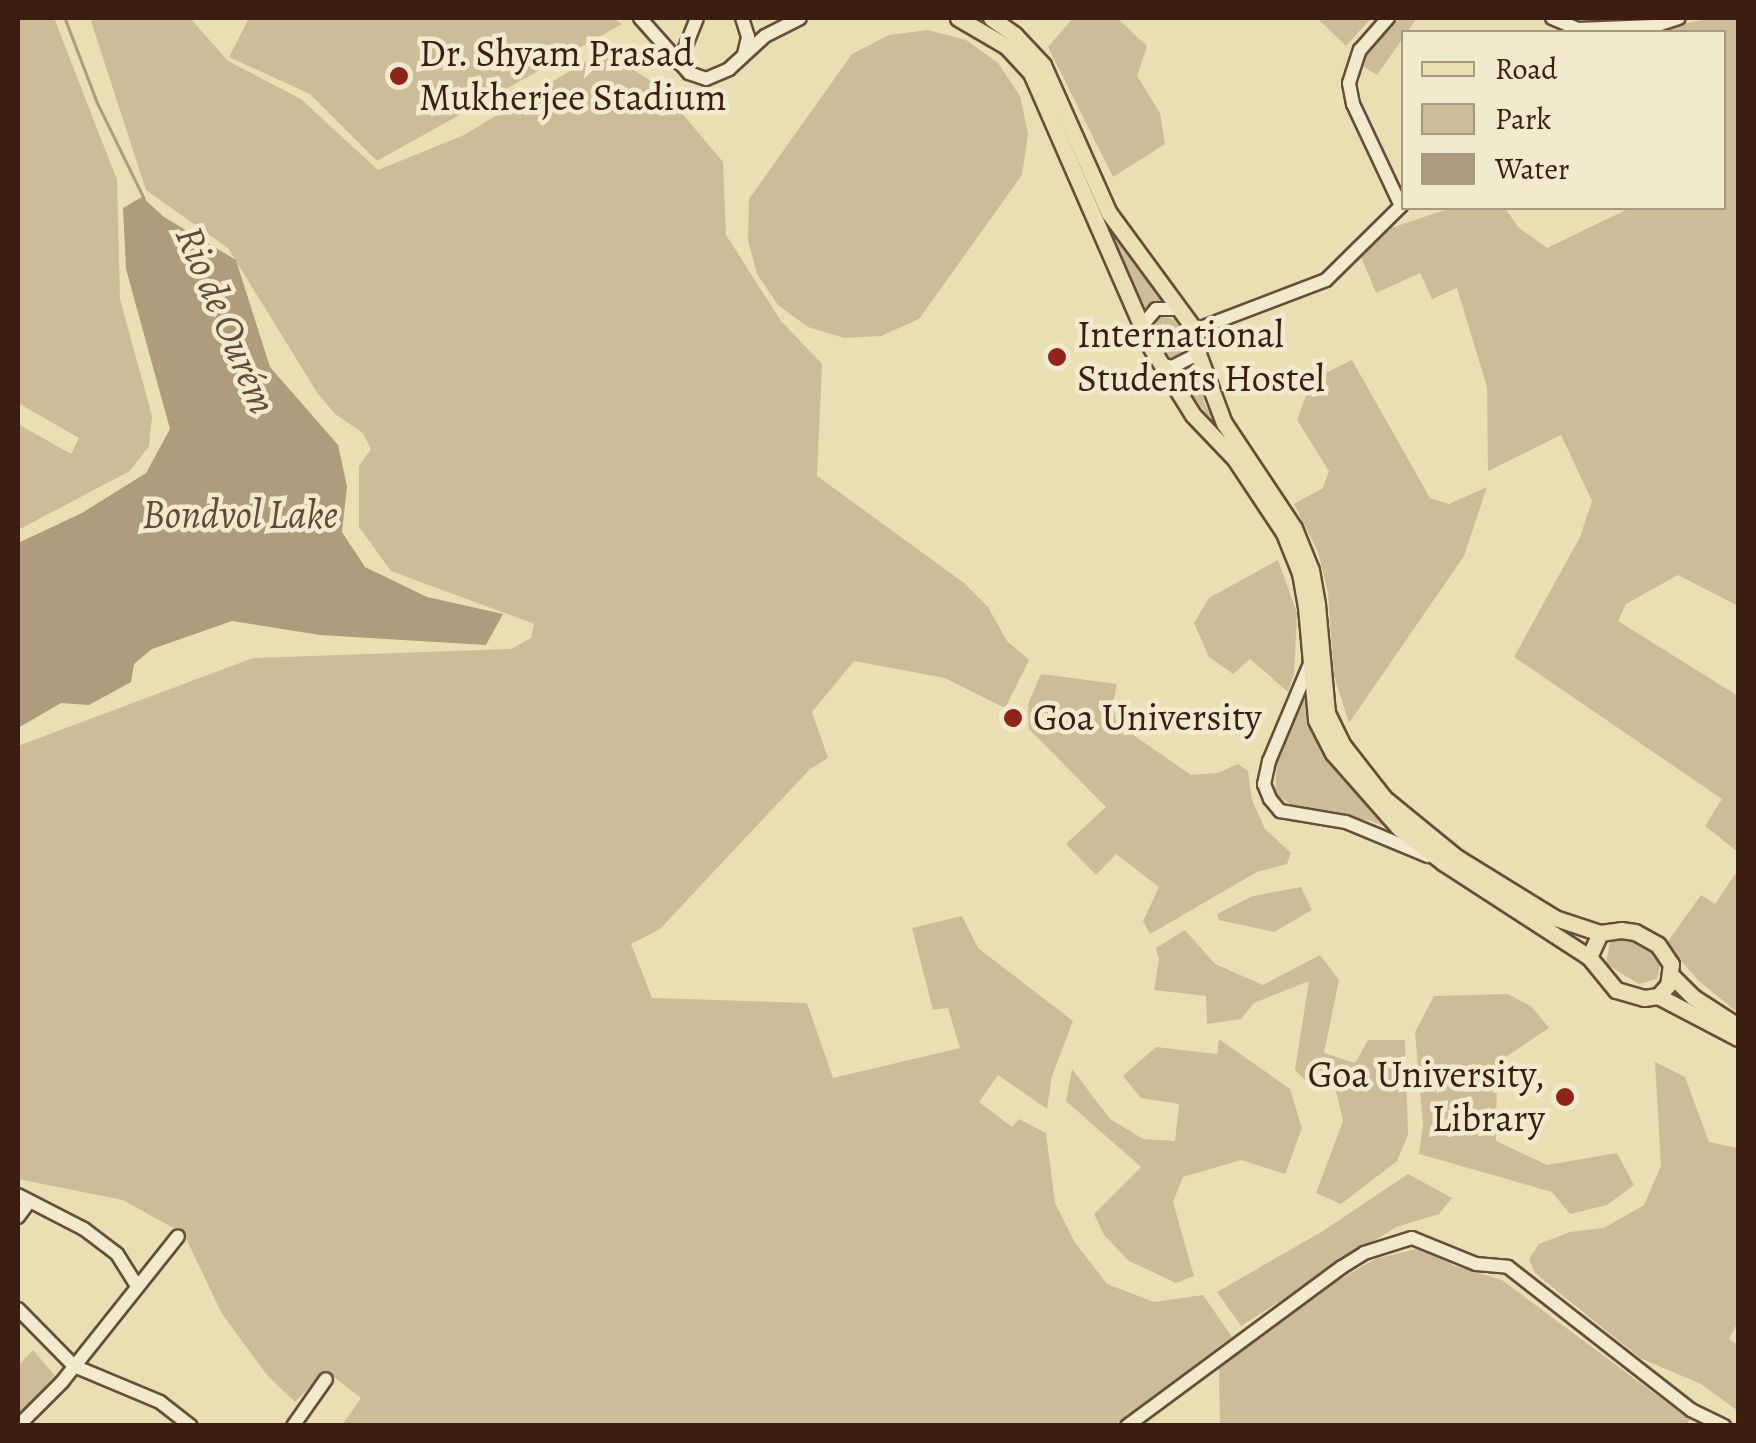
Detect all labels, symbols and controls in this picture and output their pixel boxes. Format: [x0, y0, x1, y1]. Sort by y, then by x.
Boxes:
legend [1401, 30, 1726, 210]
place label: Dr. Shyam Prasad Mukherjee Stadium [419, 31, 726, 120]
text: Road [1495, 49, 1557, 89]
marker: Dr. Shyam Prasad Mukherjee Stadium [388, 65, 410, 87]
text: Park [1495, 99, 1551, 139]
text: Water [1495, 149, 1569, 189]
water label: Rio de Ourém [165, 219, 287, 421]
place label: International Students Hostel [1077, 312, 1325, 402]
marker: International Students Hostel [1046, 346, 1068, 368]
water label: Bondvol Lake [142, 491, 338, 539]
place label: Goa University [1033, 695, 1262, 741]
marker: Goa University [1002, 707, 1024, 729]
place label: Goa University, Library [1308, 1052, 1545, 1142]
marker: Goa University, Library [1554, 1086, 1576, 1108]

